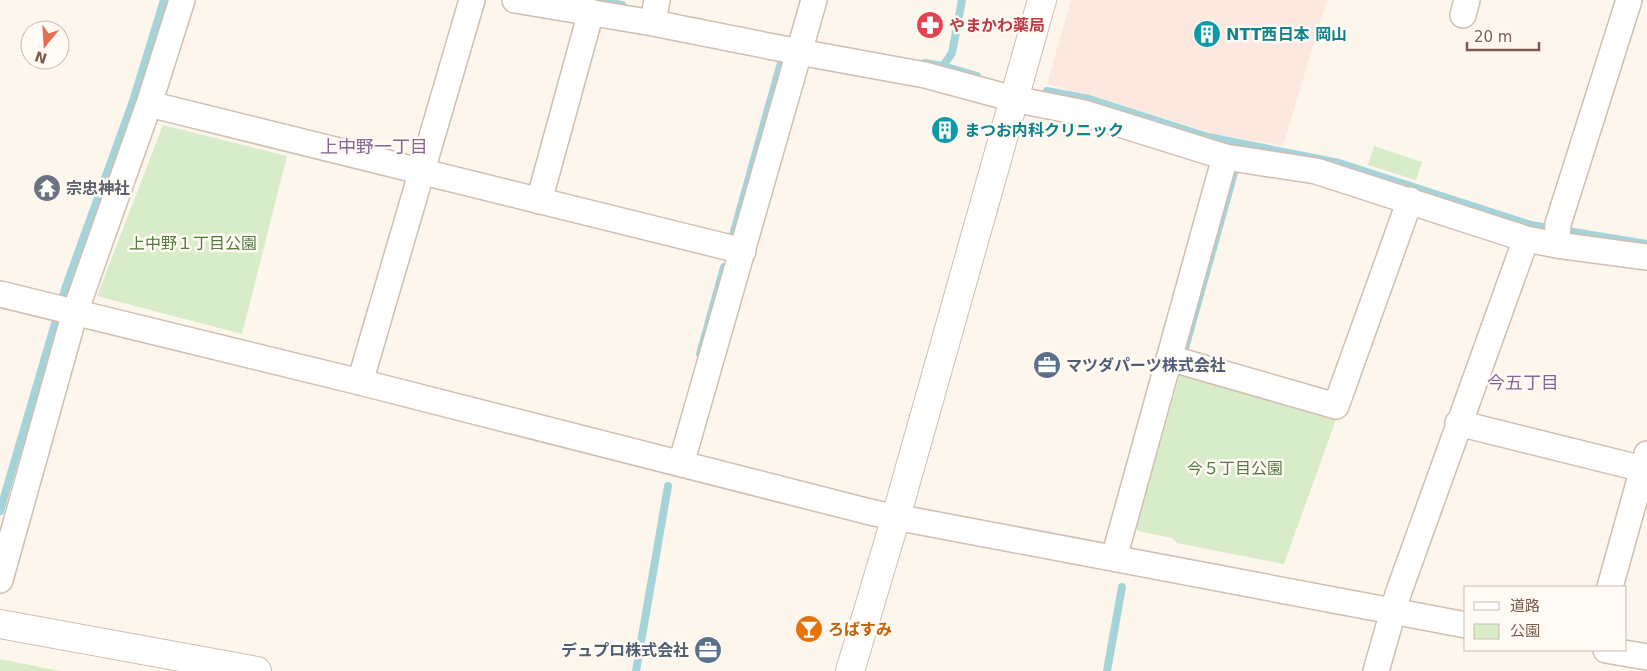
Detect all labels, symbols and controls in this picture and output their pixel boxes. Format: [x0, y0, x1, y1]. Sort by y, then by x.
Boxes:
pharmacy icon: やまかわ薬局 [915, 10, 945, 40]
place label: やまかわ薬局 [949, 16, 1045, 35]
building icon: NTT西日本 岡山 [1192, 19, 1222, 49]
north arrow [20, 20, 70, 70]
scale bar [1467, 20, 1540, 52]
place label: NTT西日本 岡山 [1226, 25, 1347, 44]
text: 20 m [1474, 28, 1512, 46]
text: N [33, 48, 49, 67]
building icon: まつお内科クリニック [930, 115, 960, 145]
place label: まつお内科クリニック [964, 121, 1124, 140]
district label: 上中野一丁目 [320, 136, 428, 157]
temple icon: 宗忠神社 [32, 173, 62, 203]
place label: 宗忠神社 [66, 179, 130, 198]
park label: 上中野１丁目公園 [129, 234, 257, 253]
office icon: マツダパーツ株式会社 [1032, 350, 1062, 380]
place label: マツダパーツ株式会社 [1066, 356, 1226, 375]
district label: 今五丁目 [1487, 372, 1559, 393]
park label: 今５丁目公園 [1187, 459, 1283, 478]
legend [1464, 586, 1627, 651]
text: 道路 [1510, 597, 1540, 615]
bar icon: ろばすみ [794, 614, 824, 644]
place label: ろばすみ [828, 620, 892, 639]
text: 公園 [1510, 622, 1540, 640]
office icon: デュプロ株式会社 [693, 635, 723, 665]
place label: デュプロ株式会社 [561, 641, 689, 660]

